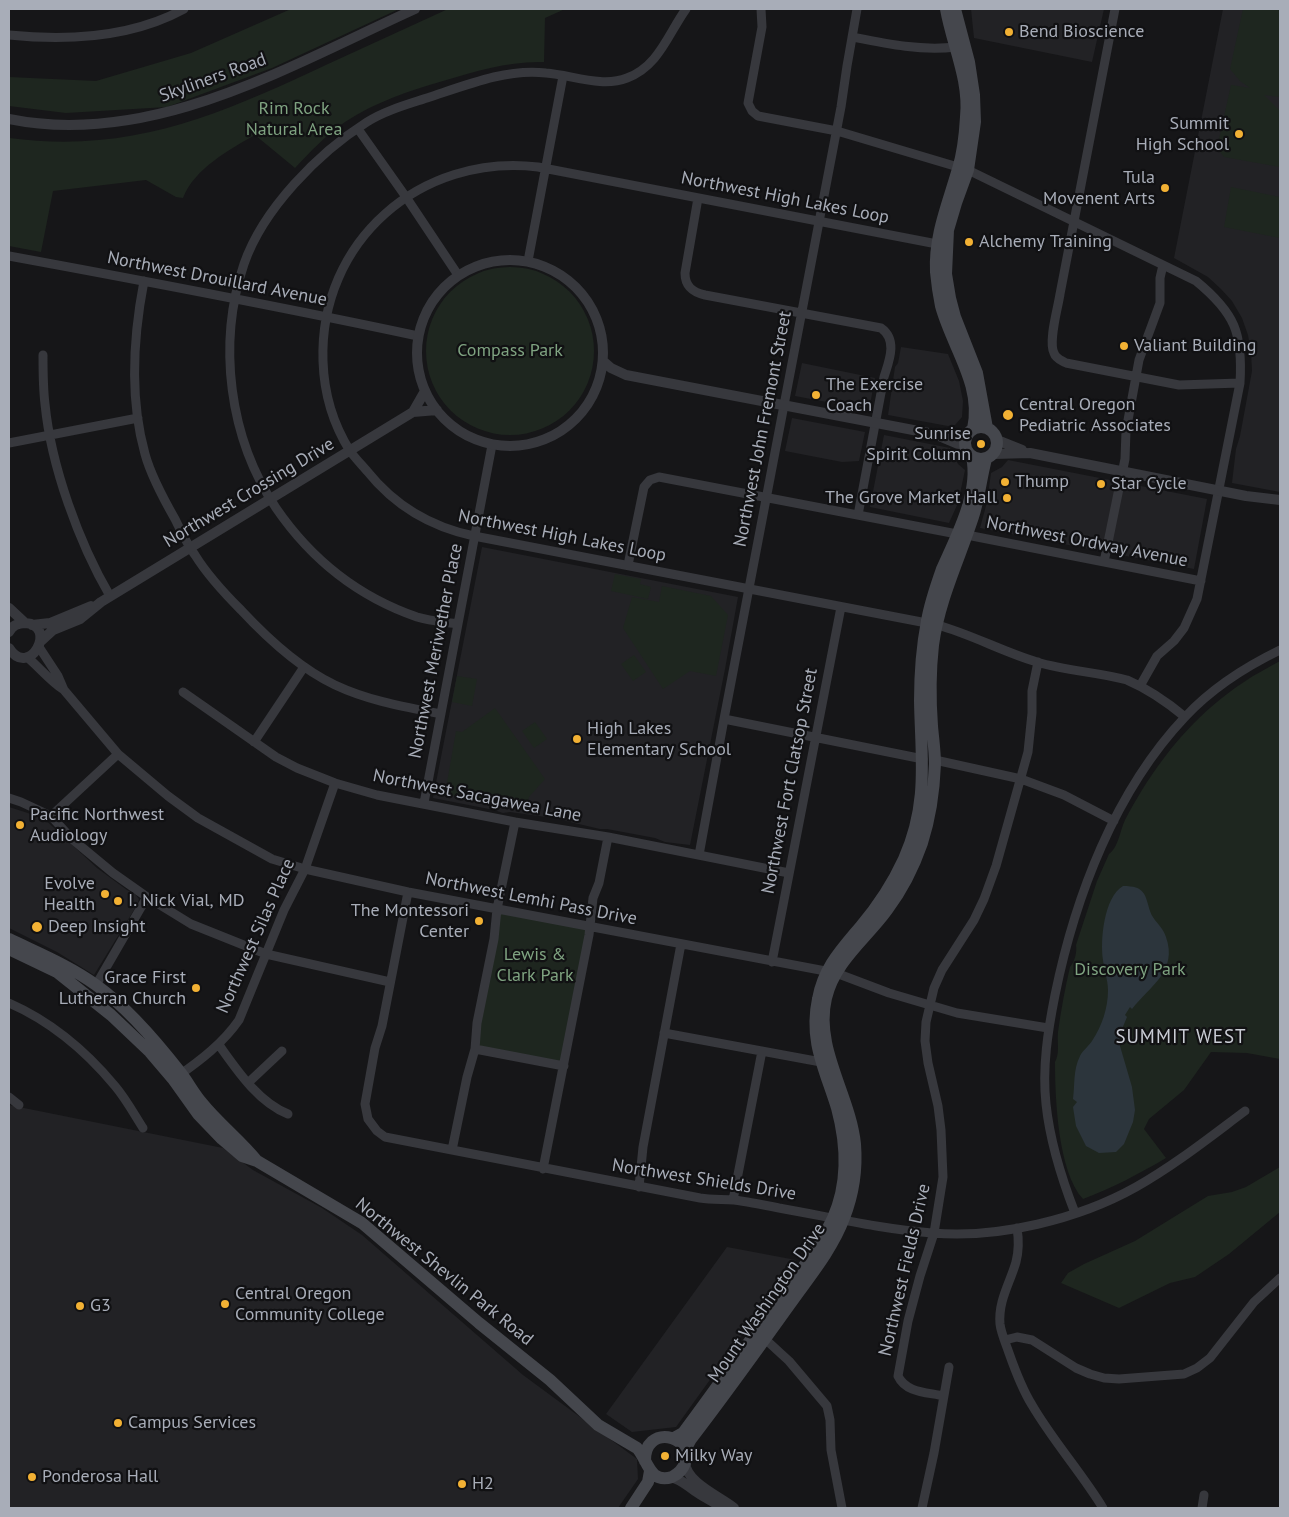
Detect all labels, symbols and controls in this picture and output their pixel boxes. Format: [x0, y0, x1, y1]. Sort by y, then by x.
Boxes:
place label: Bend Bioscience [1019, 21, 1144, 43]
marker: Bend Bioscience [1003, 26, 1015, 38]
street label: Skyliners Road [157, 49, 269, 107]
park label: Rim Rock Natural Area [246, 98, 342, 140]
place label: Summit High School [1136, 113, 1229, 156]
marker: Summit High School [1233, 128, 1245, 140]
street label: Northwest High Lakes Loop [679, 167, 891, 229]
place label: Tula Movenent Arts [1043, 167, 1155, 210]
marker: Tula Movenent Arts [1159, 182, 1171, 194]
place label: Alchemy Training [979, 231, 1112, 253]
marker: Alchemy Training [963, 236, 975, 248]
street label: Northwest Drouillard Avenue [105, 247, 329, 311]
street label: Northwest John Fremont Street [730, 309, 796, 549]
place label: Valiant Building [1134, 335, 1256, 357]
park label: Compass Park [457, 340, 563, 362]
marker: Valiant Building [1118, 340, 1130, 352]
place label: The Exercise Coach [826, 374, 923, 416]
marker: The Exercise Coach [810, 389, 822, 401]
place label: Central Oregon Pediatric Associates [1019, 394, 1171, 436]
marker: Central Oregon Pediatric Associates [1001, 408, 1015, 422]
place label: Sunrise Spirit Column [866, 423, 971, 466]
street label: Northwest Crossing Drive [160, 433, 338, 553]
marker: Sunrise Spirit Column [975, 438, 987, 450]
place label: Thump [1015, 471, 1069, 493]
place label: Star Cycle [1111, 473, 1187, 495]
marker: Thump [999, 476, 1011, 488]
marker: Star Cycle [1095, 478, 1107, 490]
place label: The Grove Market Hall [825, 487, 997, 509]
marker: The Grove Market Hall [1001, 492, 1013, 504]
street label: Northwest High Lakes Loop [456, 505, 668, 567]
street label: Northwest Ordway Avenue [984, 512, 1190, 572]
street label: Northwest Meriwether Place [405, 542, 467, 760]
street label: Northwest Fort Clatsop Street [757, 666, 823, 896]
place label: High Lakes Elementary School [587, 718, 731, 761]
marker: High Lakes Elementary School [571, 733, 583, 745]
street label: Northwest Sacagawea Lane [371, 765, 583, 827]
place label: Pacific Northwest Audiology [30, 804, 164, 846]
marker: Pacific Northwest Audiology [14, 819, 26, 831]
street label: Northwest Silas Place [212, 855, 300, 1017]
street label: Northwest Lemhi Pass Drive [423, 868, 639, 930]
place label: Evolve Health [44, 873, 95, 916]
marker: Evolve Health [99, 888, 111, 900]
place label: I. Nick Vial, MD [128, 890, 244, 912]
marker: I. Nick Vial, MD [112, 895, 124, 907]
place label: The Montessori Center [351, 900, 469, 942]
marker: The Montessori Center [473, 915, 485, 927]
place label: Deep Insight [48, 916, 146, 938]
marker: Deep Insight [30, 920, 44, 934]
park label: Lewis & Clark Park [496, 944, 574, 986]
park label: Discovery Park [1074, 959, 1186, 981]
place label: Grace First Lutheran Church [59, 967, 186, 1010]
marker: Grace First Lutheran Church [190, 982, 202, 994]
district label: SUMMIT WEST [1114, 1027, 1248, 1049]
street label: Northwest Shields Drive [610, 1155, 798, 1205]
street label: Northwest Fields Drive [875, 1182, 935, 1358]
street label: Northwest Shevlin Park Road [351, 1194, 537, 1350]
street label: Mount Washington Drive [704, 1219, 830, 1387]
place label: Central Oregon Community College [235, 1283, 385, 1326]
place label: G3 [90, 1295, 111, 1317]
marker: Central Oregon Community College [219, 1298, 231, 1310]
marker: G3 [74, 1300, 86, 1312]
place label: Campus Services [128, 1412, 256, 1434]
marker: Campus Services [112, 1417, 124, 1429]
place label: Milky Way [675, 1445, 752, 1467]
marker: Milky Way [659, 1450, 671, 1462]
place label: Ponderosa Hall [42, 1466, 158, 1488]
marker: Ponderosa Hall [26, 1471, 38, 1483]
place label: H2 [472, 1473, 494, 1495]
marker: H2 [456, 1478, 468, 1490]

